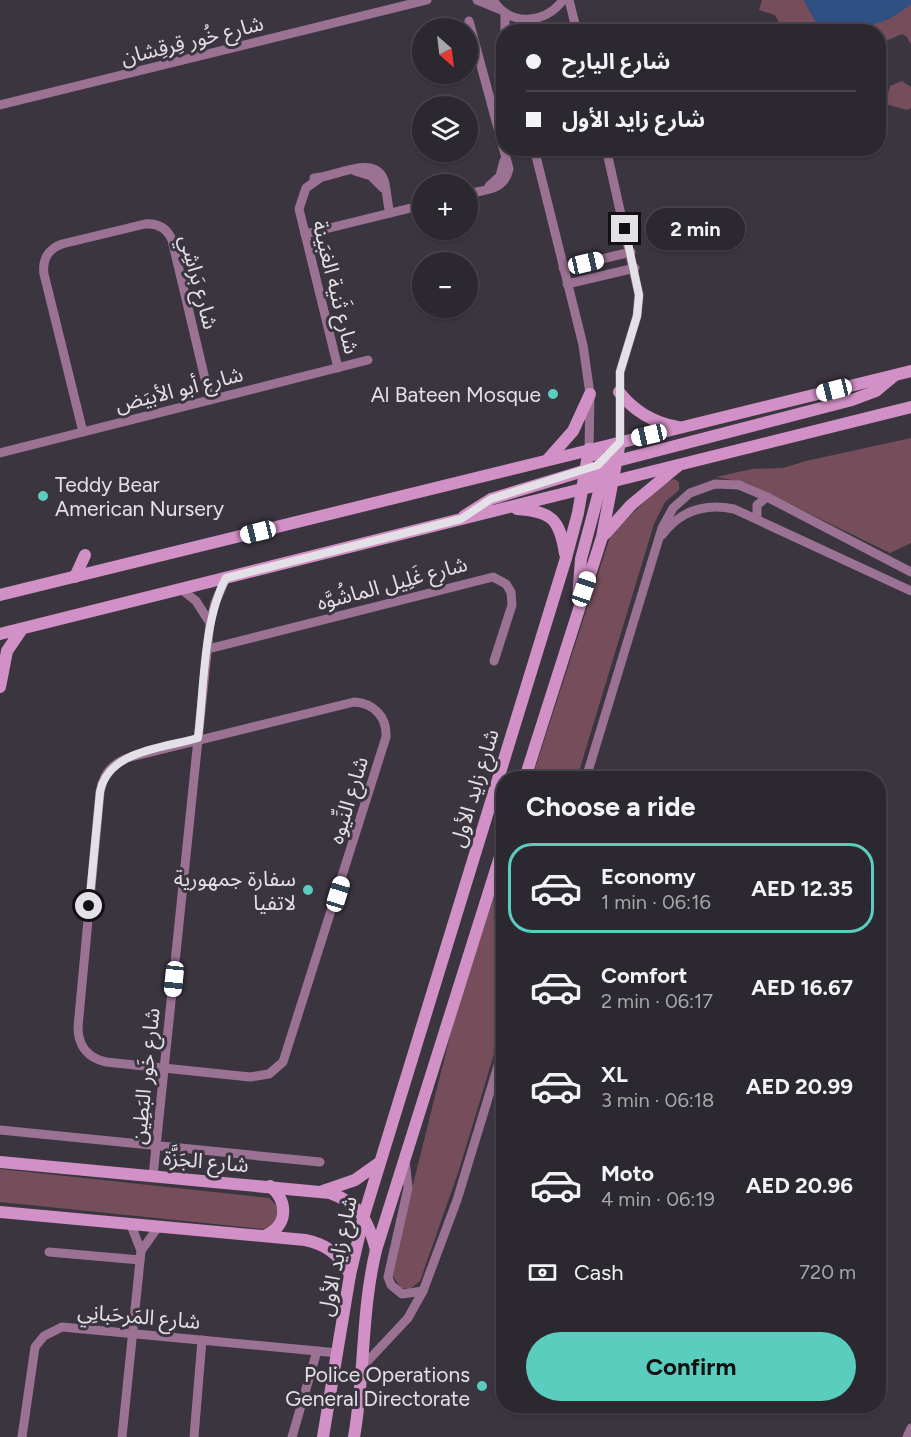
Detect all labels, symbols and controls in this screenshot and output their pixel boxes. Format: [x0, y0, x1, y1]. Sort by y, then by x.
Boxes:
street label: شارع خُور قِرقِشان [118, 10, 267, 73]
north arrow [412, 18, 478, 84]
map controls [412, 18, 478, 318]
text: شارع اليارِح [562, 48, 670, 75]
button: layers [412, 96, 478, 162]
text: شارع زايد الأول [562, 106, 705, 133]
button: + [412, 174, 478, 240]
callout: 2 min [646, 208, 745, 250]
route end [611, 215, 638, 242]
street label: شارع ثَنية الغبَينة [304, 217, 366, 357]
text: 2 min [670, 217, 721, 241]
street label: شارع بَراشِي [171, 232, 224, 333]
car [566, 250, 606, 276]
button: − [412, 252, 478, 318]
street label: شارع أبو الأبيَض [112, 361, 246, 420]
car [814, 377, 854, 403]
place label: Al Bateen Mosque [371, 382, 541, 407]
marker: Al Bateen Mosque [546, 387, 560, 401]
car [629, 422, 669, 448]
place label: Teddy Bear American Nursery [55, 472, 224, 521]
marker: Teddy Bear American Nursery [36, 489, 50, 503]
car [238, 519, 278, 545]
street label: شارع غَلِيل الماشُوَّه [314, 550, 471, 618]
car [570, 569, 598, 609]
street label: شارع زايد الأول [444, 726, 507, 851]
street label: شارع النِّيوه [321, 753, 376, 848]
text: Choose a ride [526, 790, 695, 823]
icon: car [529, 861, 583, 915]
text: Economy [601, 863, 696, 890]
place label: سفارة جمهورية لاتفيا [174, 866, 296, 915]
car [324, 874, 352, 914]
text: AED 12.35 [751, 875, 853, 902]
marker: سفارة جمهورية لاتفيا [301, 883, 315, 897]
text: 1 min · 06:16 [601, 890, 711, 914]
route start [75, 892, 102, 919]
car [163, 960, 185, 998]
icon: car [529, 960, 583, 1014]
text: Comfort [601, 962, 687, 989]
text: AED 16.67 [751, 974, 853, 1001]
text: 2 min · 06:17 [601, 989, 713, 1013]
street label: شارع خَور البَطِين [125, 1007, 168, 1146]
icon: car [529, 1059, 583, 1113]
text: XL [601, 1061, 628, 1088]
text: AED 20.99 [746, 1073, 853, 1100]
text: 3 min · 06:18 [601, 1088, 714, 1112]
street label: شارع الجَزَّة [162, 1143, 250, 1180]
icon: car [529, 1158, 583, 1212]
text: Moto [601, 1160, 654, 1187]
text: AED 20.96 [746, 1172, 853, 1199]
text: 4 min · 06:19 [601, 1187, 715, 1211]
street label: شارع زايد الأول [312, 1194, 365, 1319]
icon: cash [526, 1256, 559, 1289]
text: Cash [574, 1259, 624, 1286]
text: 720 m [799, 1260, 856, 1284]
street label: شارع المَرحَبانِي [76, 1298, 201, 1338]
button: Confirm [526, 1332, 856, 1401]
place label: Police Operations General Directorate [285, 1362, 470, 1411]
marker: Police Operations General Directorate [475, 1379, 489, 1393]

